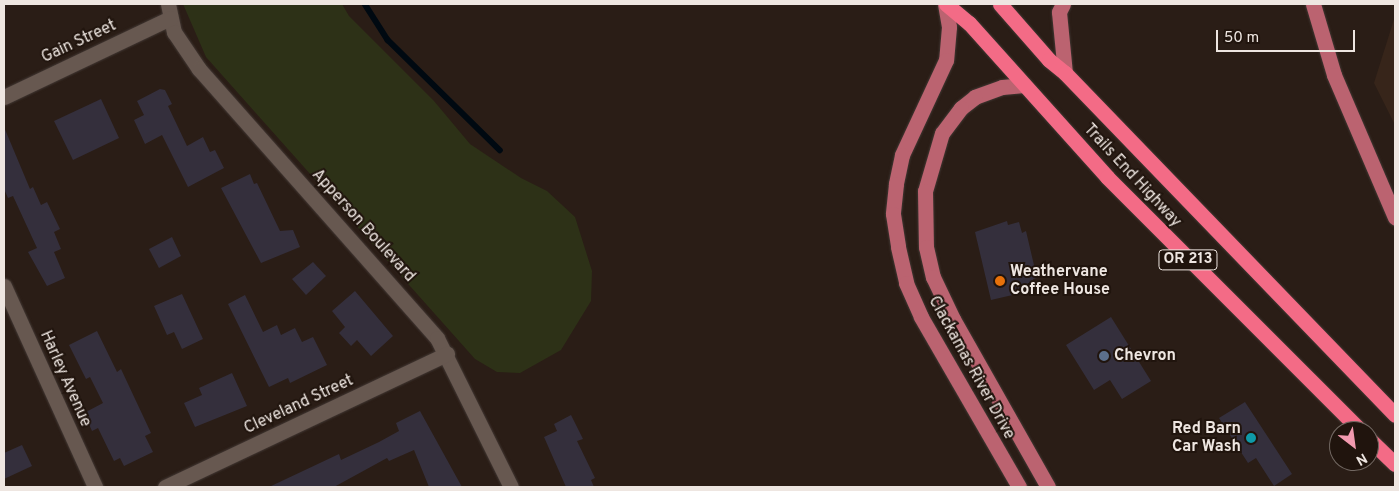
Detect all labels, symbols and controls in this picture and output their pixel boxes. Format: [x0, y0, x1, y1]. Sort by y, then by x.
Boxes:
street label: Gain Street [39, 16, 119, 68]
scale bar [1219, 20, 1358, 52]
text: 50 m [1224, 29, 1259, 48]
street label: Trails End Highway [1079, 120, 1185, 232]
street label: Apperson Boulevard [307, 166, 419, 286]
road number: OR 213 [1158, 248, 1218, 272]
place label: Weathervane Coffee House [1010, 262, 1110, 300]
marker: Weathervane Coffee House [994, 275, 1006, 287]
street label: Clackamas River Drive [924, 293, 1018, 443]
street label: Harley Avenue [35, 328, 95, 430]
place label: Chevron [1114, 346, 1176, 366]
marker: Chevron [1098, 350, 1110, 362]
street label: Cleveland Street [241, 371, 357, 439]
place label: Red Barn Car Wash [1172, 419, 1241, 457]
north arrow [1329, 421, 1379, 471]
marker: Red Barn Car Wash [1245, 432, 1257, 444]
text: N [1353, 449, 1370, 468]

